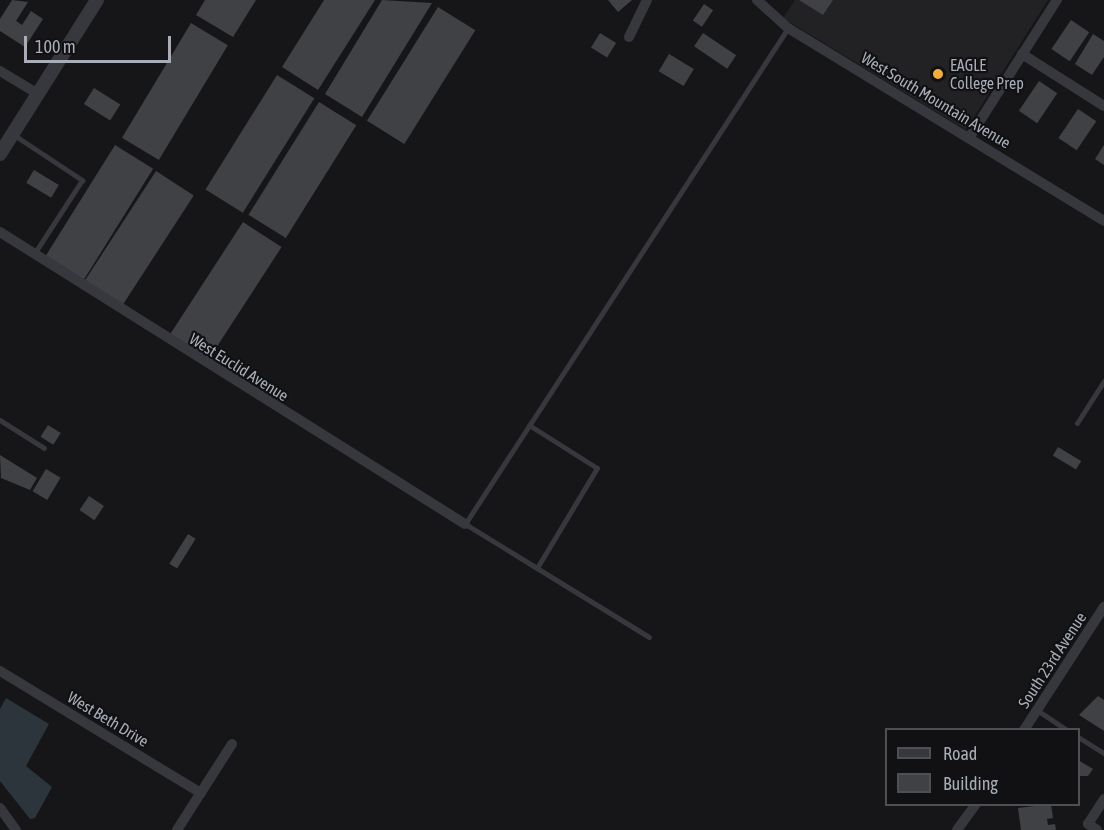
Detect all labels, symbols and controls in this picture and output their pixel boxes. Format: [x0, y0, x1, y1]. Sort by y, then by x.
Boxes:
scale bar [27, 24, 174, 62]
text: 100 m [35, 36, 76, 57]
street label: West South Mountain Avenue [858, 48, 1014, 152]
place label: EAGLE College Prep [950, 55, 1024, 93]
marker: EAGLE College Prep [931, 67, 945, 81]
street label: West Euclid Avenue [186, 329, 292, 405]
street label: South 23rd Avenue [1014, 608, 1090, 712]
street label: West Beth Drive [64, 687, 152, 751]
legend [885, 728, 1080, 806]
text: Road [943, 743, 977, 764]
text: Building [943, 773, 998, 794]

